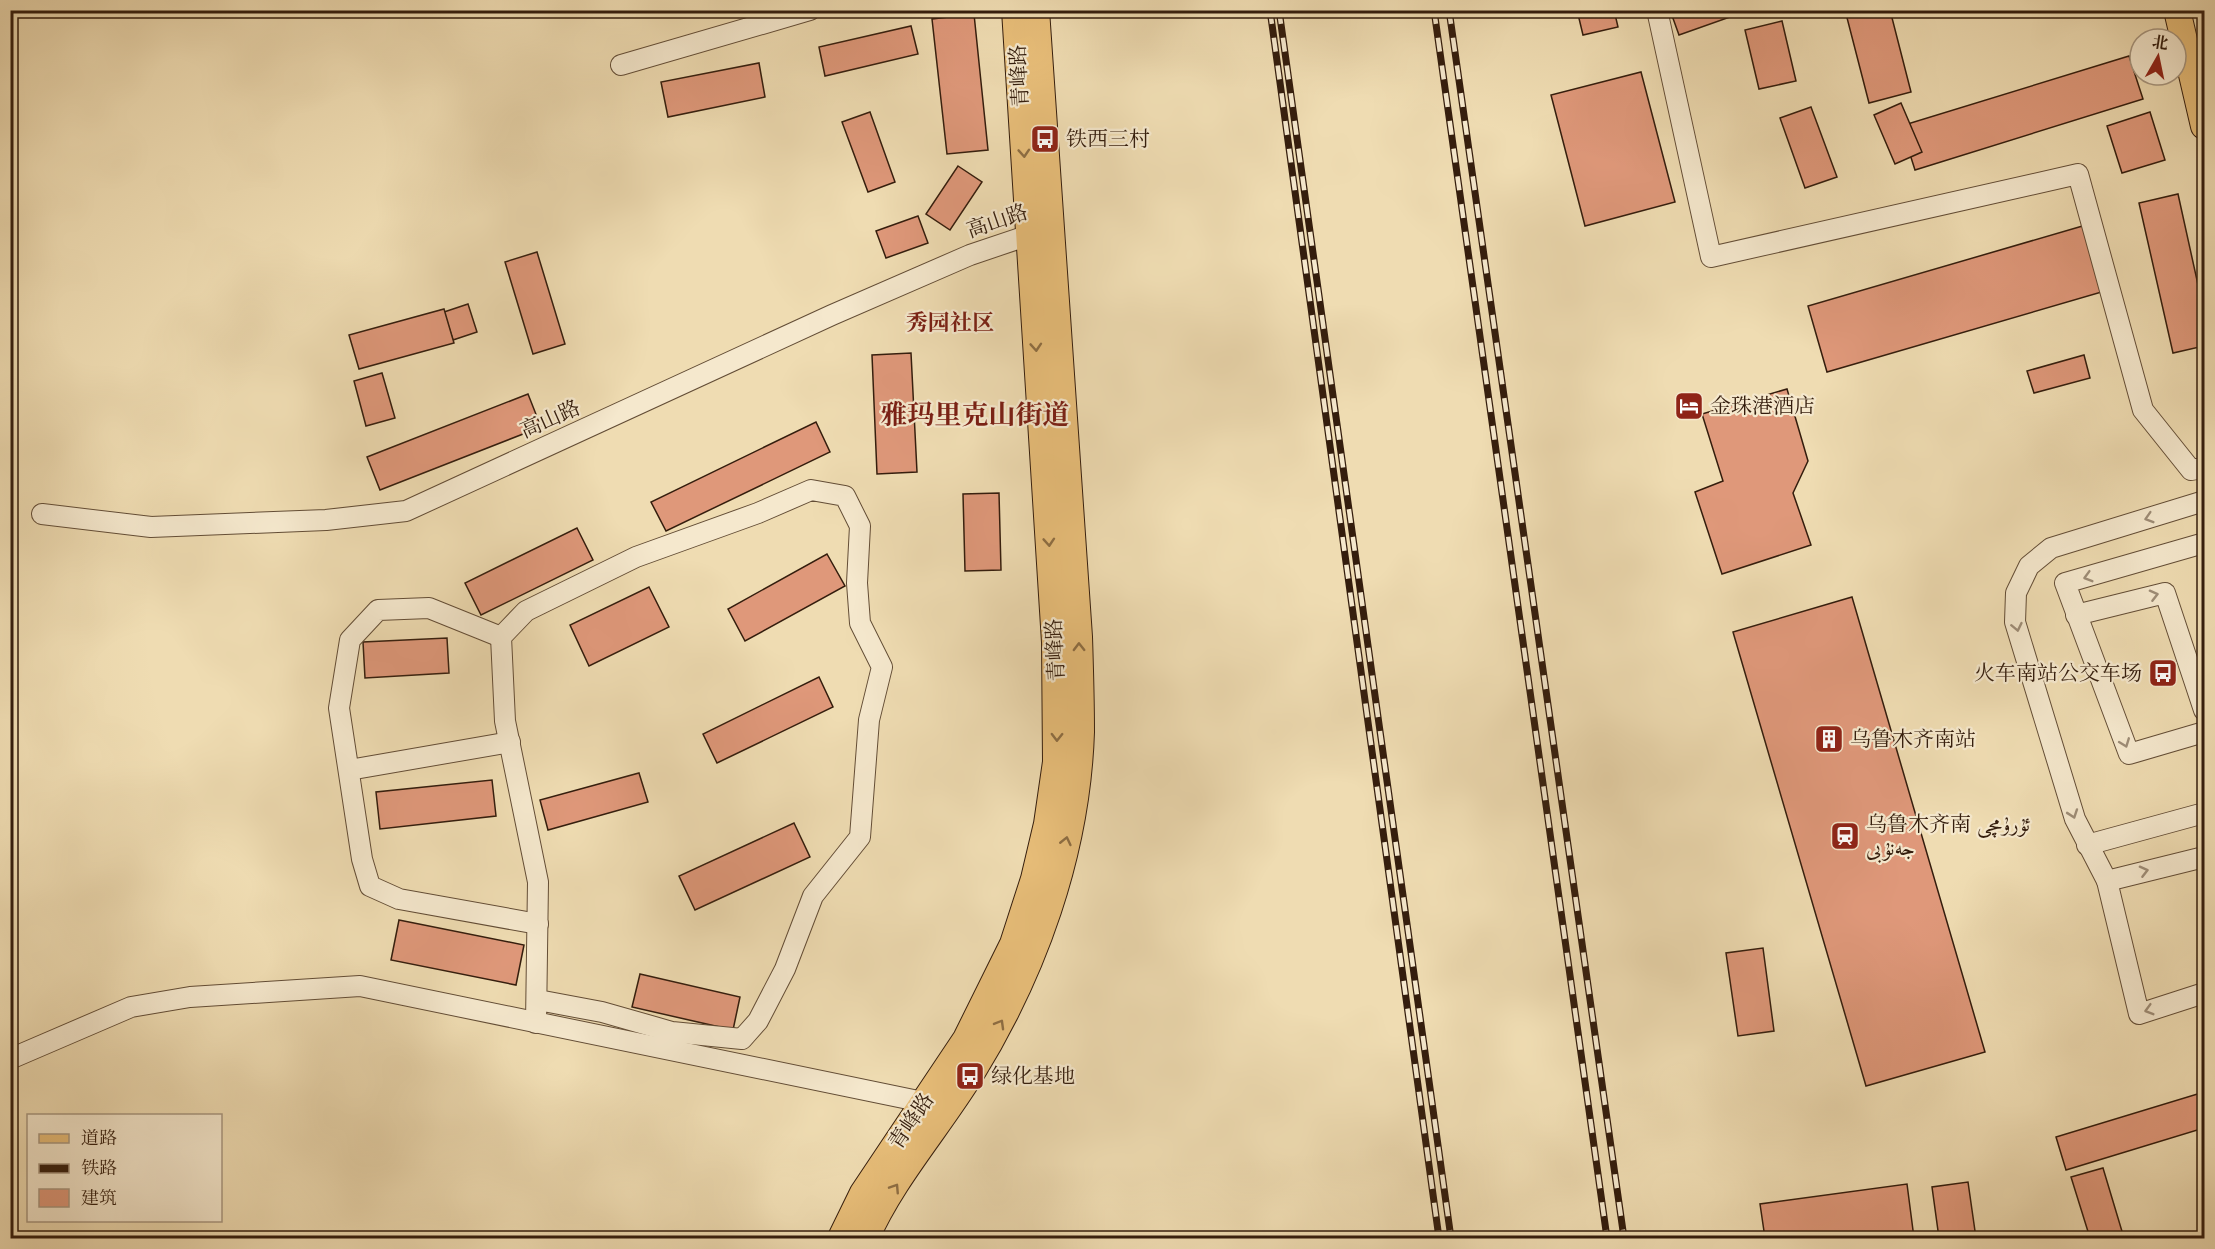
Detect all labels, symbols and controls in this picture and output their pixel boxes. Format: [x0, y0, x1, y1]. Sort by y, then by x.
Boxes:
north arrow [2128, 27, 2188, 87]
text: 北 [2151, 33, 2170, 53]
street label: 青峰路 [1006, 44, 1033, 108]
bus stop icon: 铁西三村 [1029, 123, 1061, 155]
place label: 铁西三村 [1066, 128, 1150, 151]
one-way arrow [1017, 148, 1030, 157]
street label: 高山路 [964, 200, 1031, 243]
district label: 秀园社区 [906, 311, 994, 335]
one-way arrow [1029, 343, 1042, 352]
hotel icon: 金珠港酒店 [1673, 390, 1705, 422]
place label: 金珠港酒店 [1710, 395, 1815, 418]
street label: 高山路 [517, 396, 584, 443]
district label: 雅玛里克山街道 [881, 400, 1070, 430]
one-way arrow [2144, 511, 2155, 523]
one-way arrow [1042, 537, 1055, 546]
one-way arrow [2083, 570, 2094, 582]
one-way arrow [2148, 590, 2158, 603]
street label: 青峰路 [1042, 618, 1069, 682]
one-way arrow [2010, 622, 2023, 632]
one-way arrow [1073, 643, 1086, 652]
bus stop icon: 火车南站公交车场 [2147, 657, 2179, 689]
place label: 火车南站公交车场 [1974, 662, 2142, 685]
building icon: 乌鲁木齐南站 [1813, 723, 1845, 755]
place label: 乌鲁木齐南站 [1850, 728, 1976, 751]
one-way arrow [1051, 732, 1063, 741]
one-way arrow [2118, 737, 2130, 748]
one-way arrow [2066, 808, 2079, 819]
place label: 乌鲁木齐南 ئۇرۇمچى جەنۇبى [1866, 813, 2031, 863]
station icon: 乌鲁木齐南 ئۇرۇمچى جەنۇبى [1829, 820, 1861, 852]
one-way arrow [1059, 836, 1072, 846]
one-way arrow [2139, 866, 2149, 879]
one-way arrow [2144, 1003, 2154, 1016]
one-way arrow [993, 1020, 1004, 1030]
bus stop icon: 绿化基地 [954, 1060, 986, 1092]
place label: 绿化基地 [991, 1065, 1075, 1088]
street label: 青峰路 [884, 1089, 939, 1154]
legend [27, 1114, 222, 1222]
text: 道路 [81, 1128, 117, 1148]
text: 铁路 [81, 1158, 117, 1178]
one-way arrow [888, 1183, 899, 1194]
text: 建筑 [81, 1188, 117, 1208]

